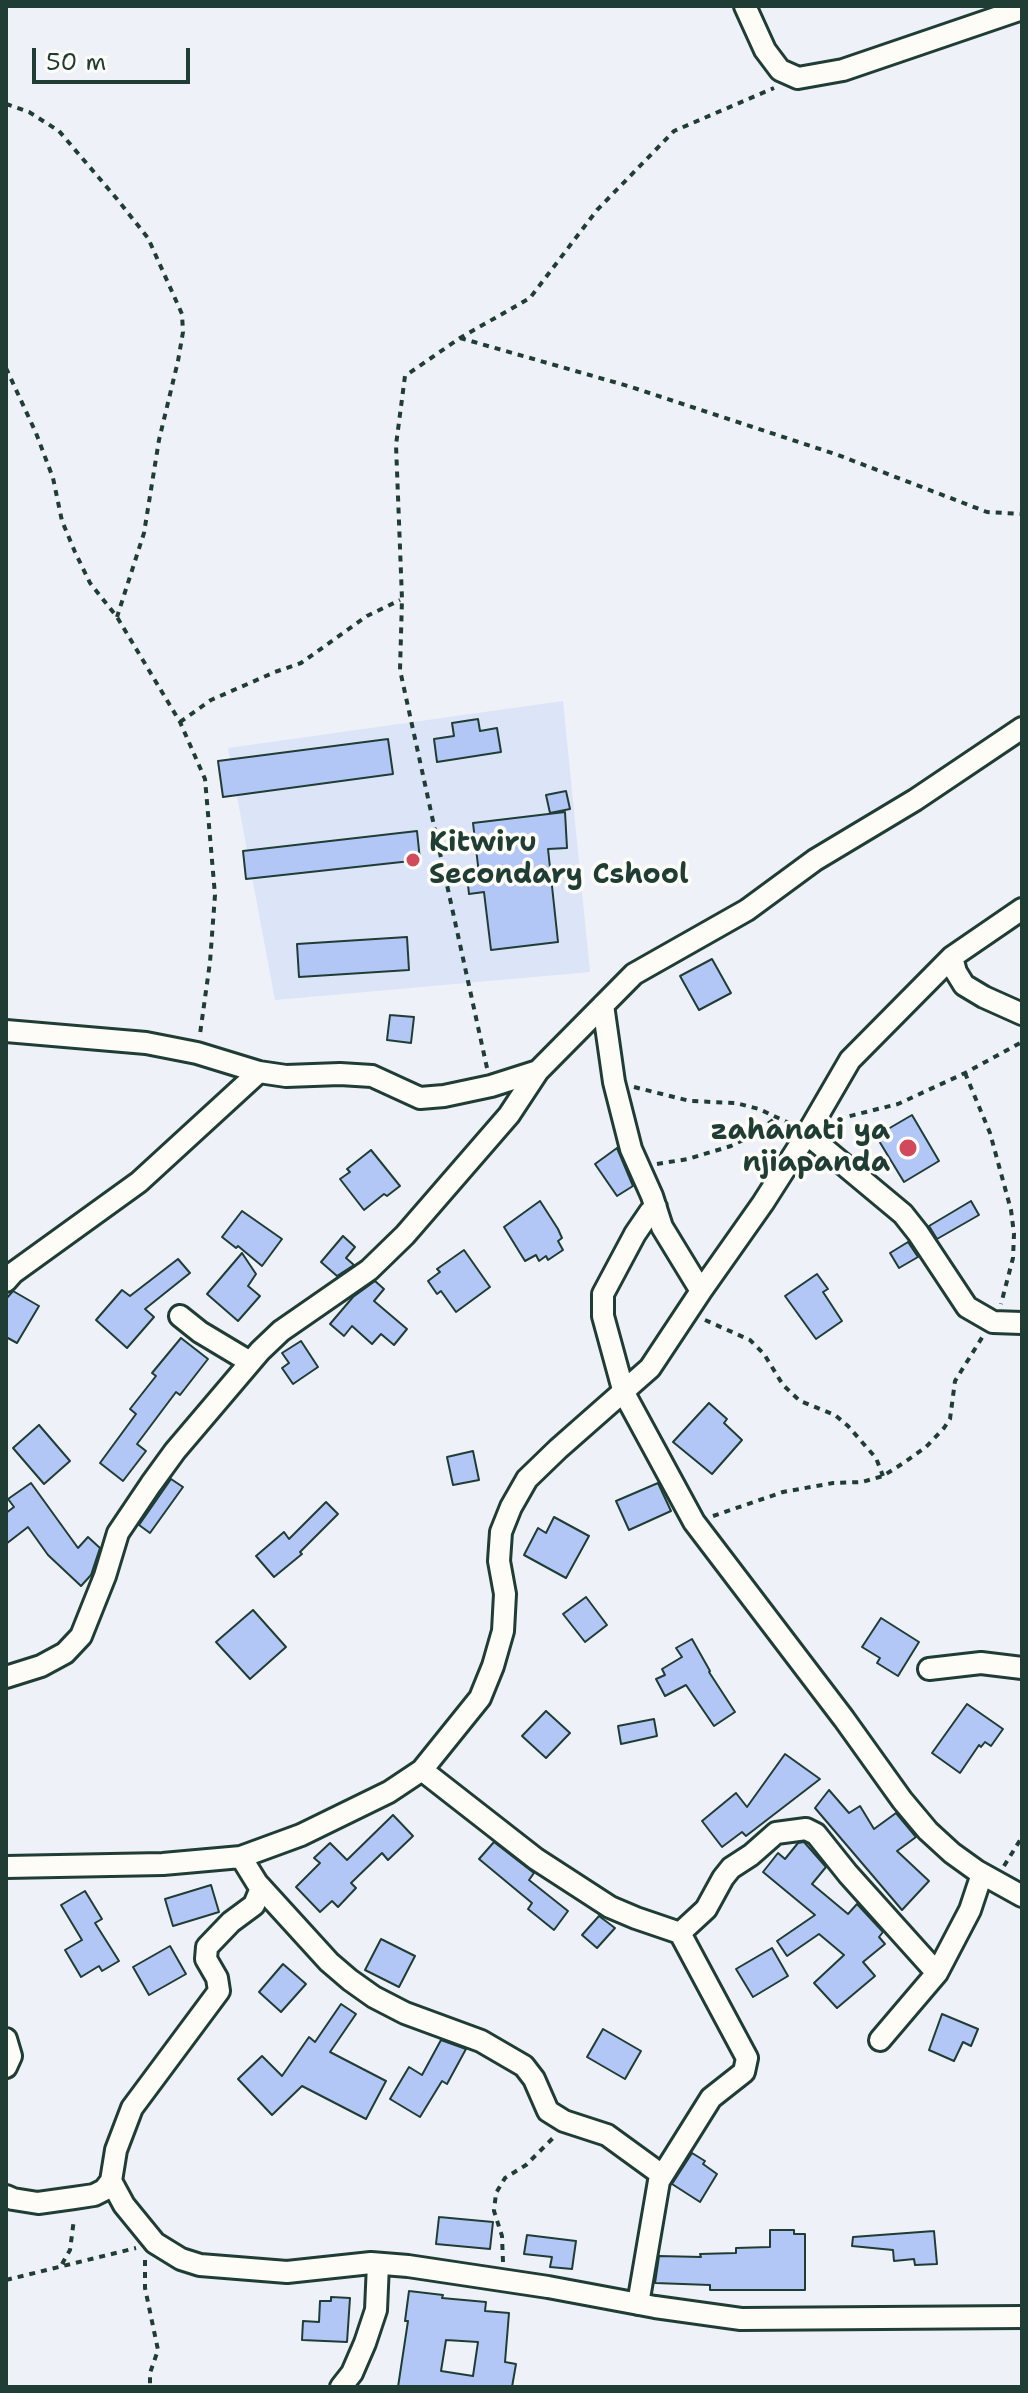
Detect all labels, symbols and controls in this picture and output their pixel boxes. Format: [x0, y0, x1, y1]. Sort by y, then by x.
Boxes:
scale bar [36, 32, 194, 82]
text: 50 m [46, 46, 106, 78]
place label: Kitwiru Secondary Cshool [429, 827, 689, 893]
marker: Kitwiru Secondary Cshool [404, 851, 422, 869]
place label: zahanati ya njiapanda [711, 1115, 890, 1181]
marker: zahanati ya njiapanda [897, 1137, 919, 1159]

